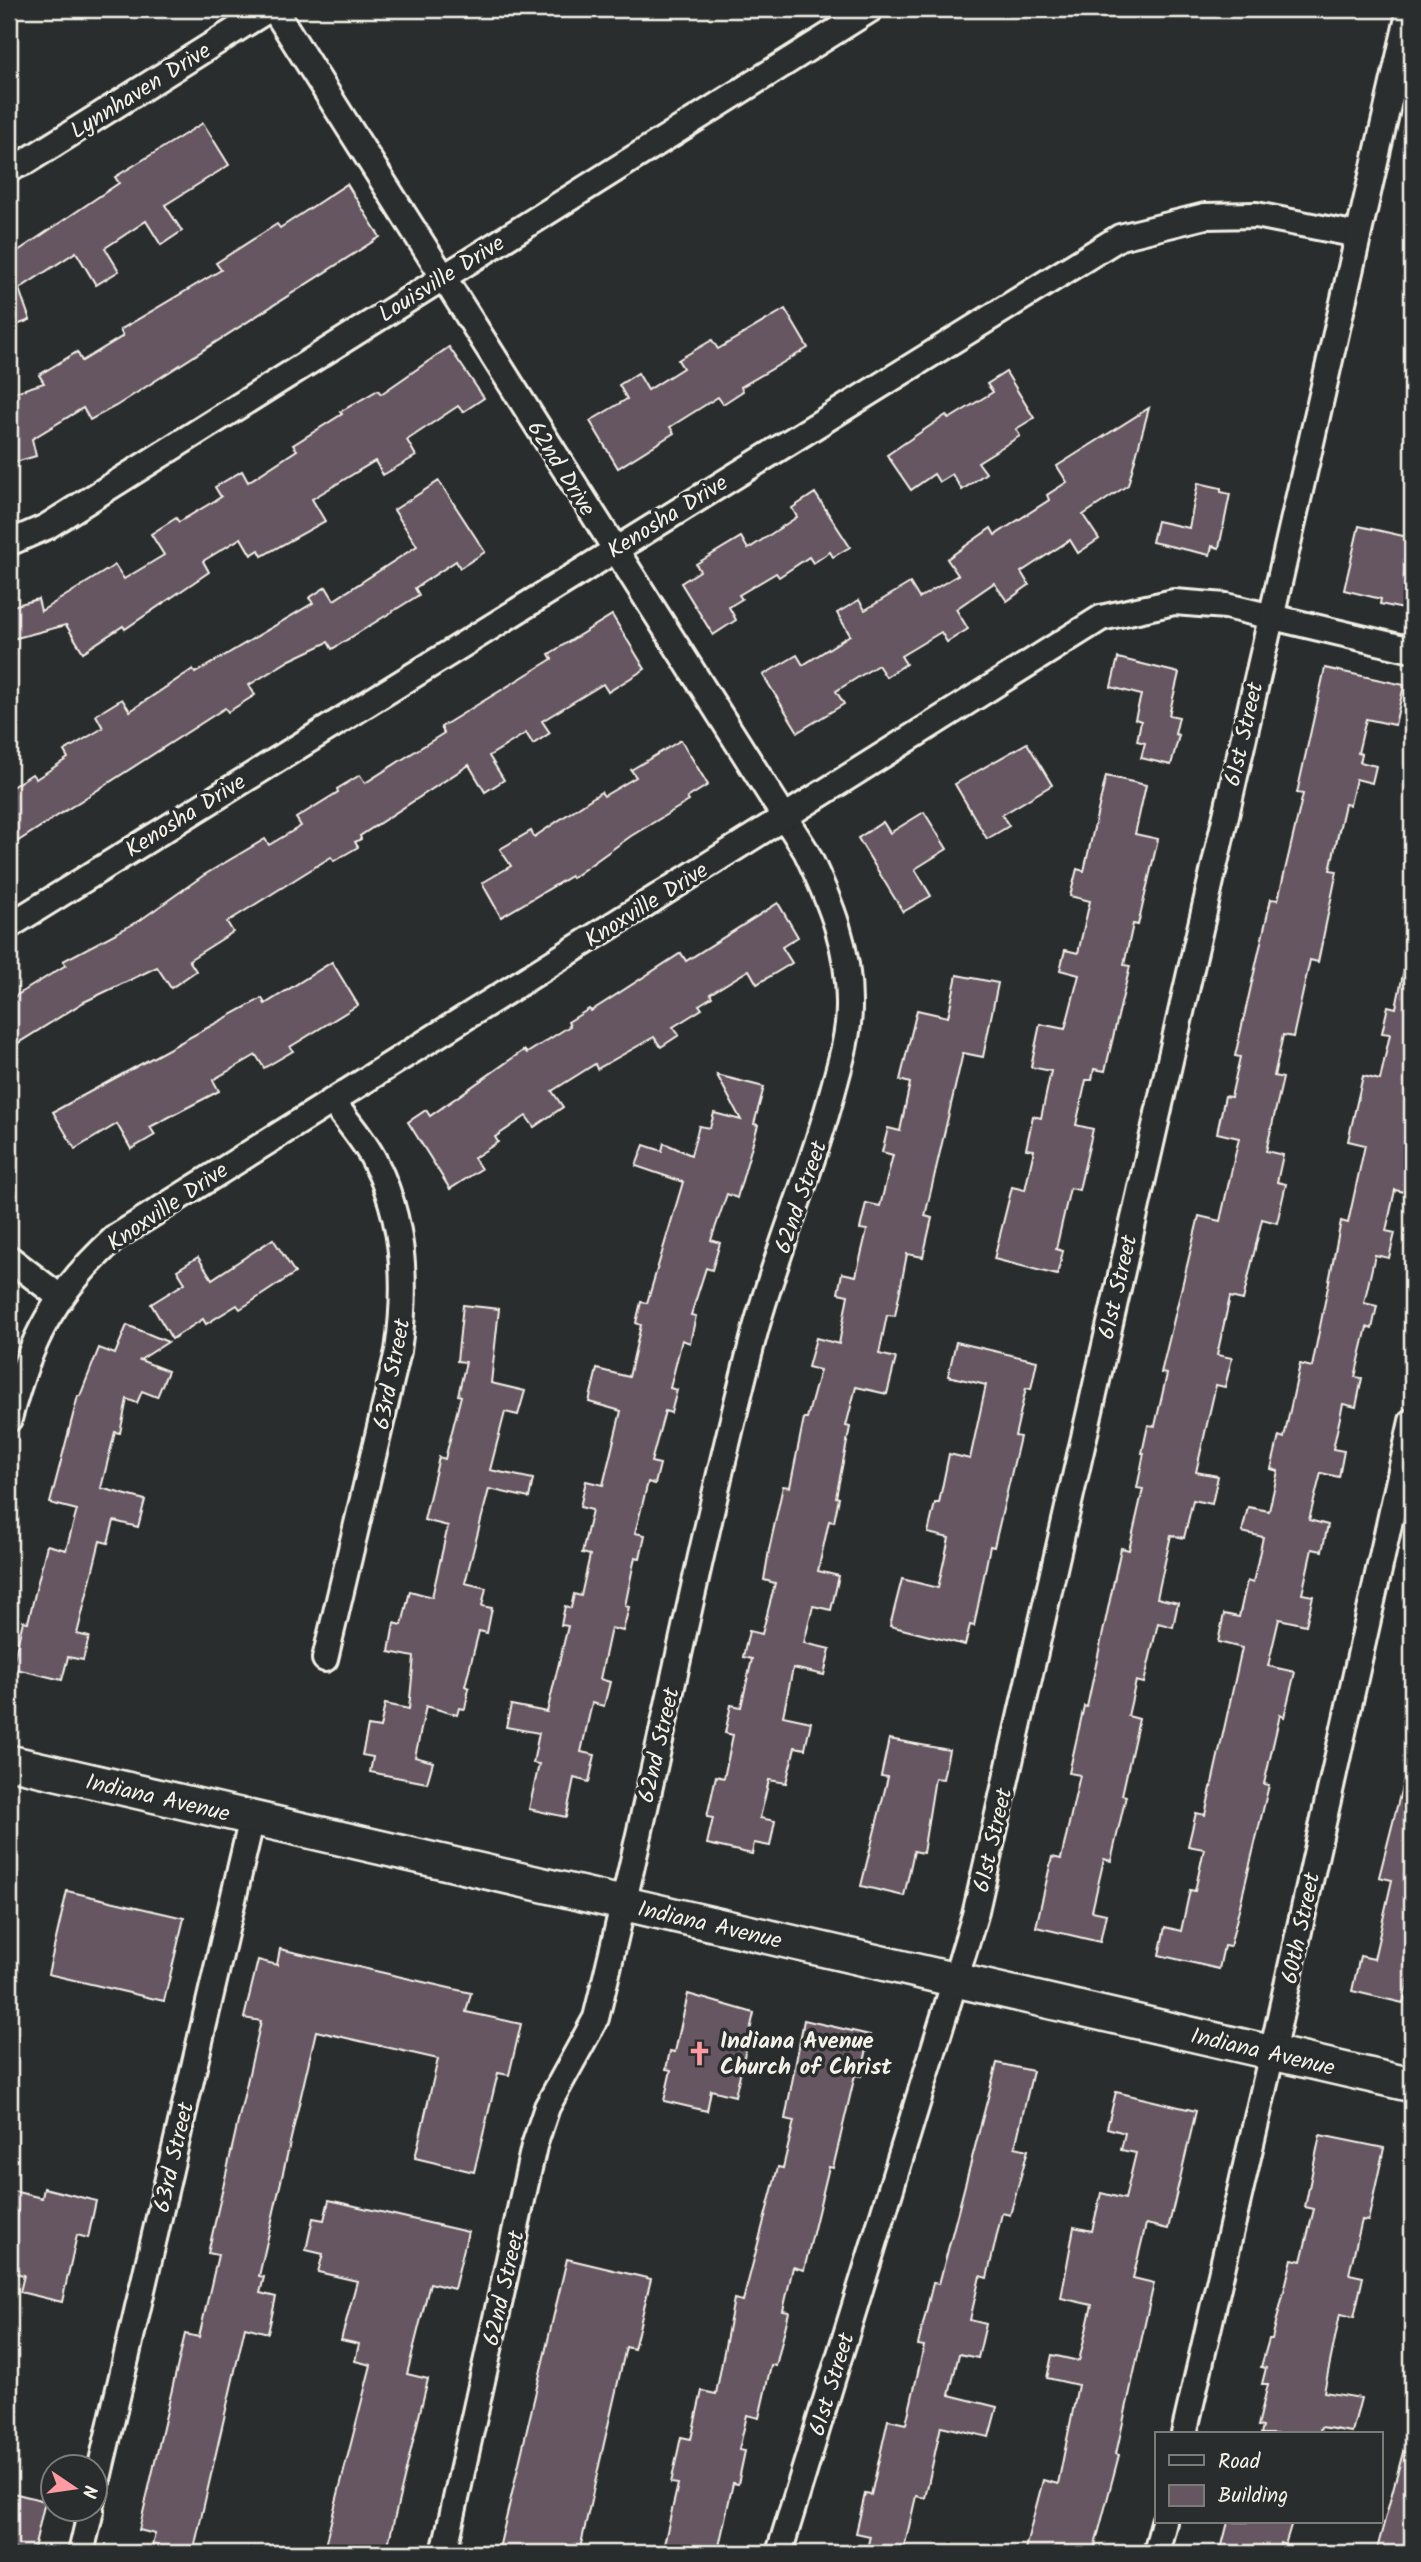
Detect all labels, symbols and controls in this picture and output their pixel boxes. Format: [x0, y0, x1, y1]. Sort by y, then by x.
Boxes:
street label: Lynnhaven Drive [63, 34, 219, 149]
street label: Louisville Drive [372, 226, 512, 333]
street label: 62nd Drive [517, 414, 604, 524]
street label: Kenosha Drive [601, 466, 736, 569]
street label: 61st Street [1215, 678, 1275, 790]
street label: Kenosha Drive [119, 765, 254, 868]
street label: Knoxville Drive [578, 853, 716, 958]
street label: 62nd Street [766, 1135, 838, 1259]
street label: Knoxville Drive [100, 1154, 236, 1262]
street label: 61st Street [1089, 1231, 1149, 1343]
street label: 63rd Street [365, 1315, 422, 1433]
street label: 62nd Street [629, 1683, 691, 1807]
street label: Indiana Avenue [82, 1765, 233, 1833]
street label: 61st Street [964, 1784, 1024, 1896]
street label: 60th Street [1273, 1868, 1332, 1987]
street label: Indiana Avenue [634, 1892, 785, 1960]
street label: Indiana Avenue [1187, 2019, 1338, 2087]
place label: Indiana Avenue Church of Christ [720, 2024, 892, 2086]
church icon: Indiana Avenue Church of Christ [686, 2039, 714, 2067]
street label: 63rd Street [145, 2097, 205, 2216]
street label: 62nd Street [474, 2226, 536, 2350]
street label: 61st Street [800, 2327, 866, 2441]
legend [1155, 2432, 1382, 2524]
text: Road [1218, 2446, 1261, 2479]
north arrow [38, 2454, 108, 2524]
text: Building [1218, 2480, 1288, 2513]
text: N [73, 2482, 105, 2501]

